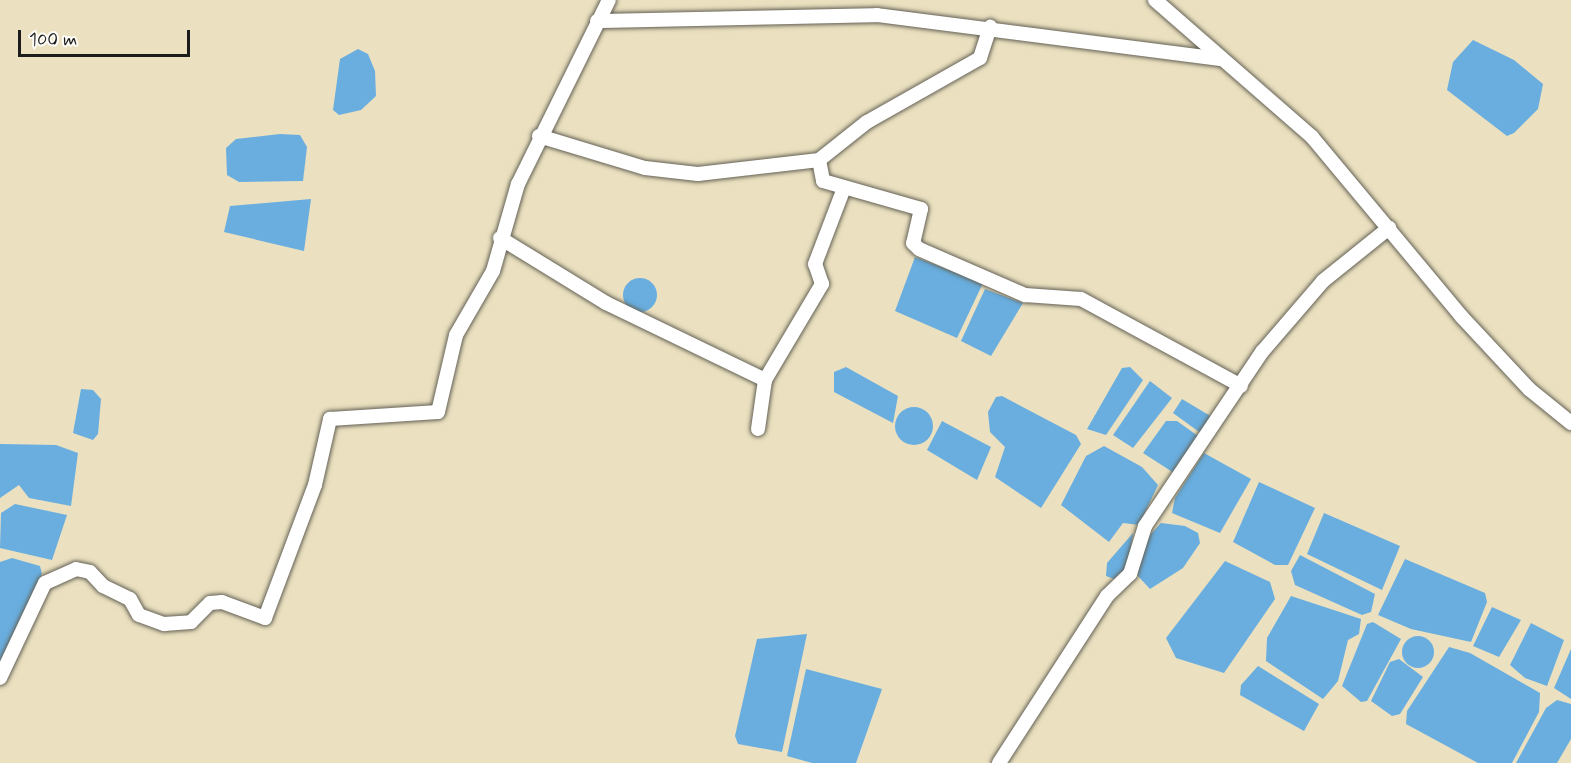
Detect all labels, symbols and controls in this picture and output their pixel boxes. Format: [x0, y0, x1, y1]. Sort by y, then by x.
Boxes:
scale bar [21, 18, 194, 56]
text: 100 m [29, 28, 77, 52]

